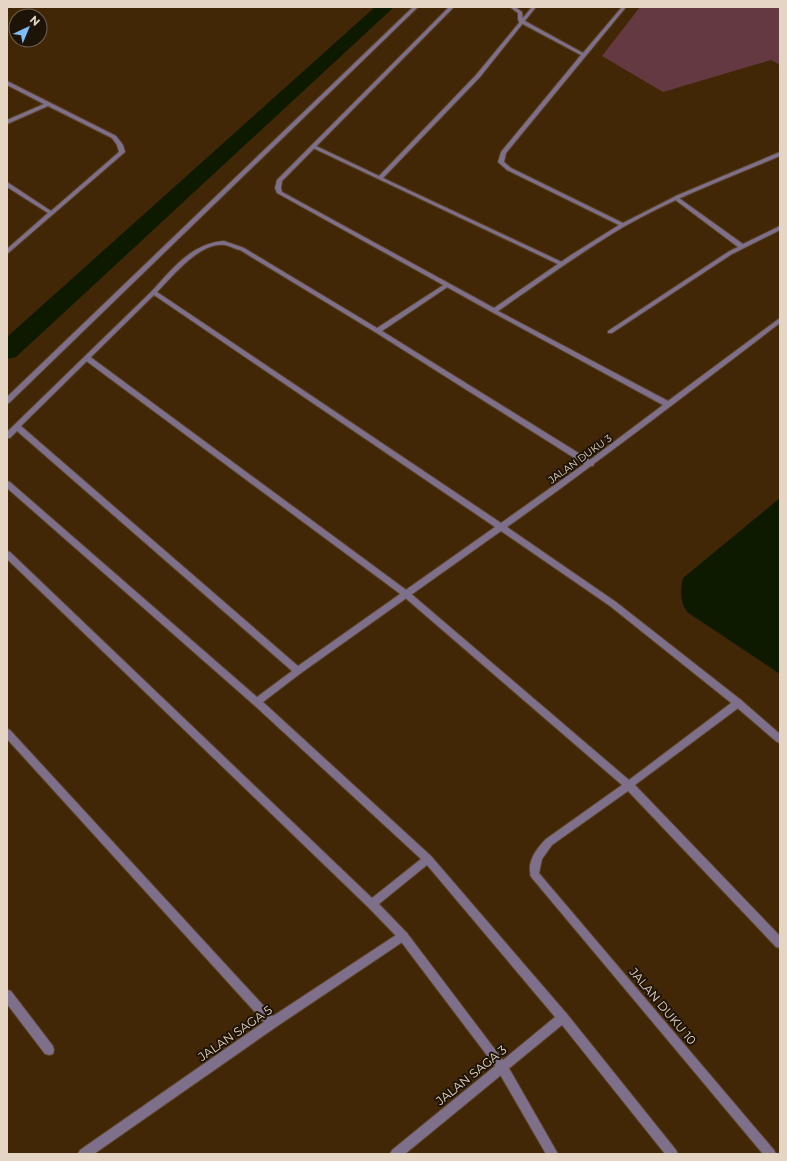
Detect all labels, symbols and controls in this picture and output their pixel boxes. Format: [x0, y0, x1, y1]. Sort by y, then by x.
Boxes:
north arrow [8, 8, 48, 48]
text: N [27, 13, 43, 29]
street label: JALAN DUKU 3 [545, 431, 615, 487]
street label: JALAN DUKU 10 [626, 964, 700, 1048]
street label: JALAN SAGA 5 [194, 1002, 275, 1065]
street label: JALAN SAGA 3 [432, 1042, 510, 1109]

